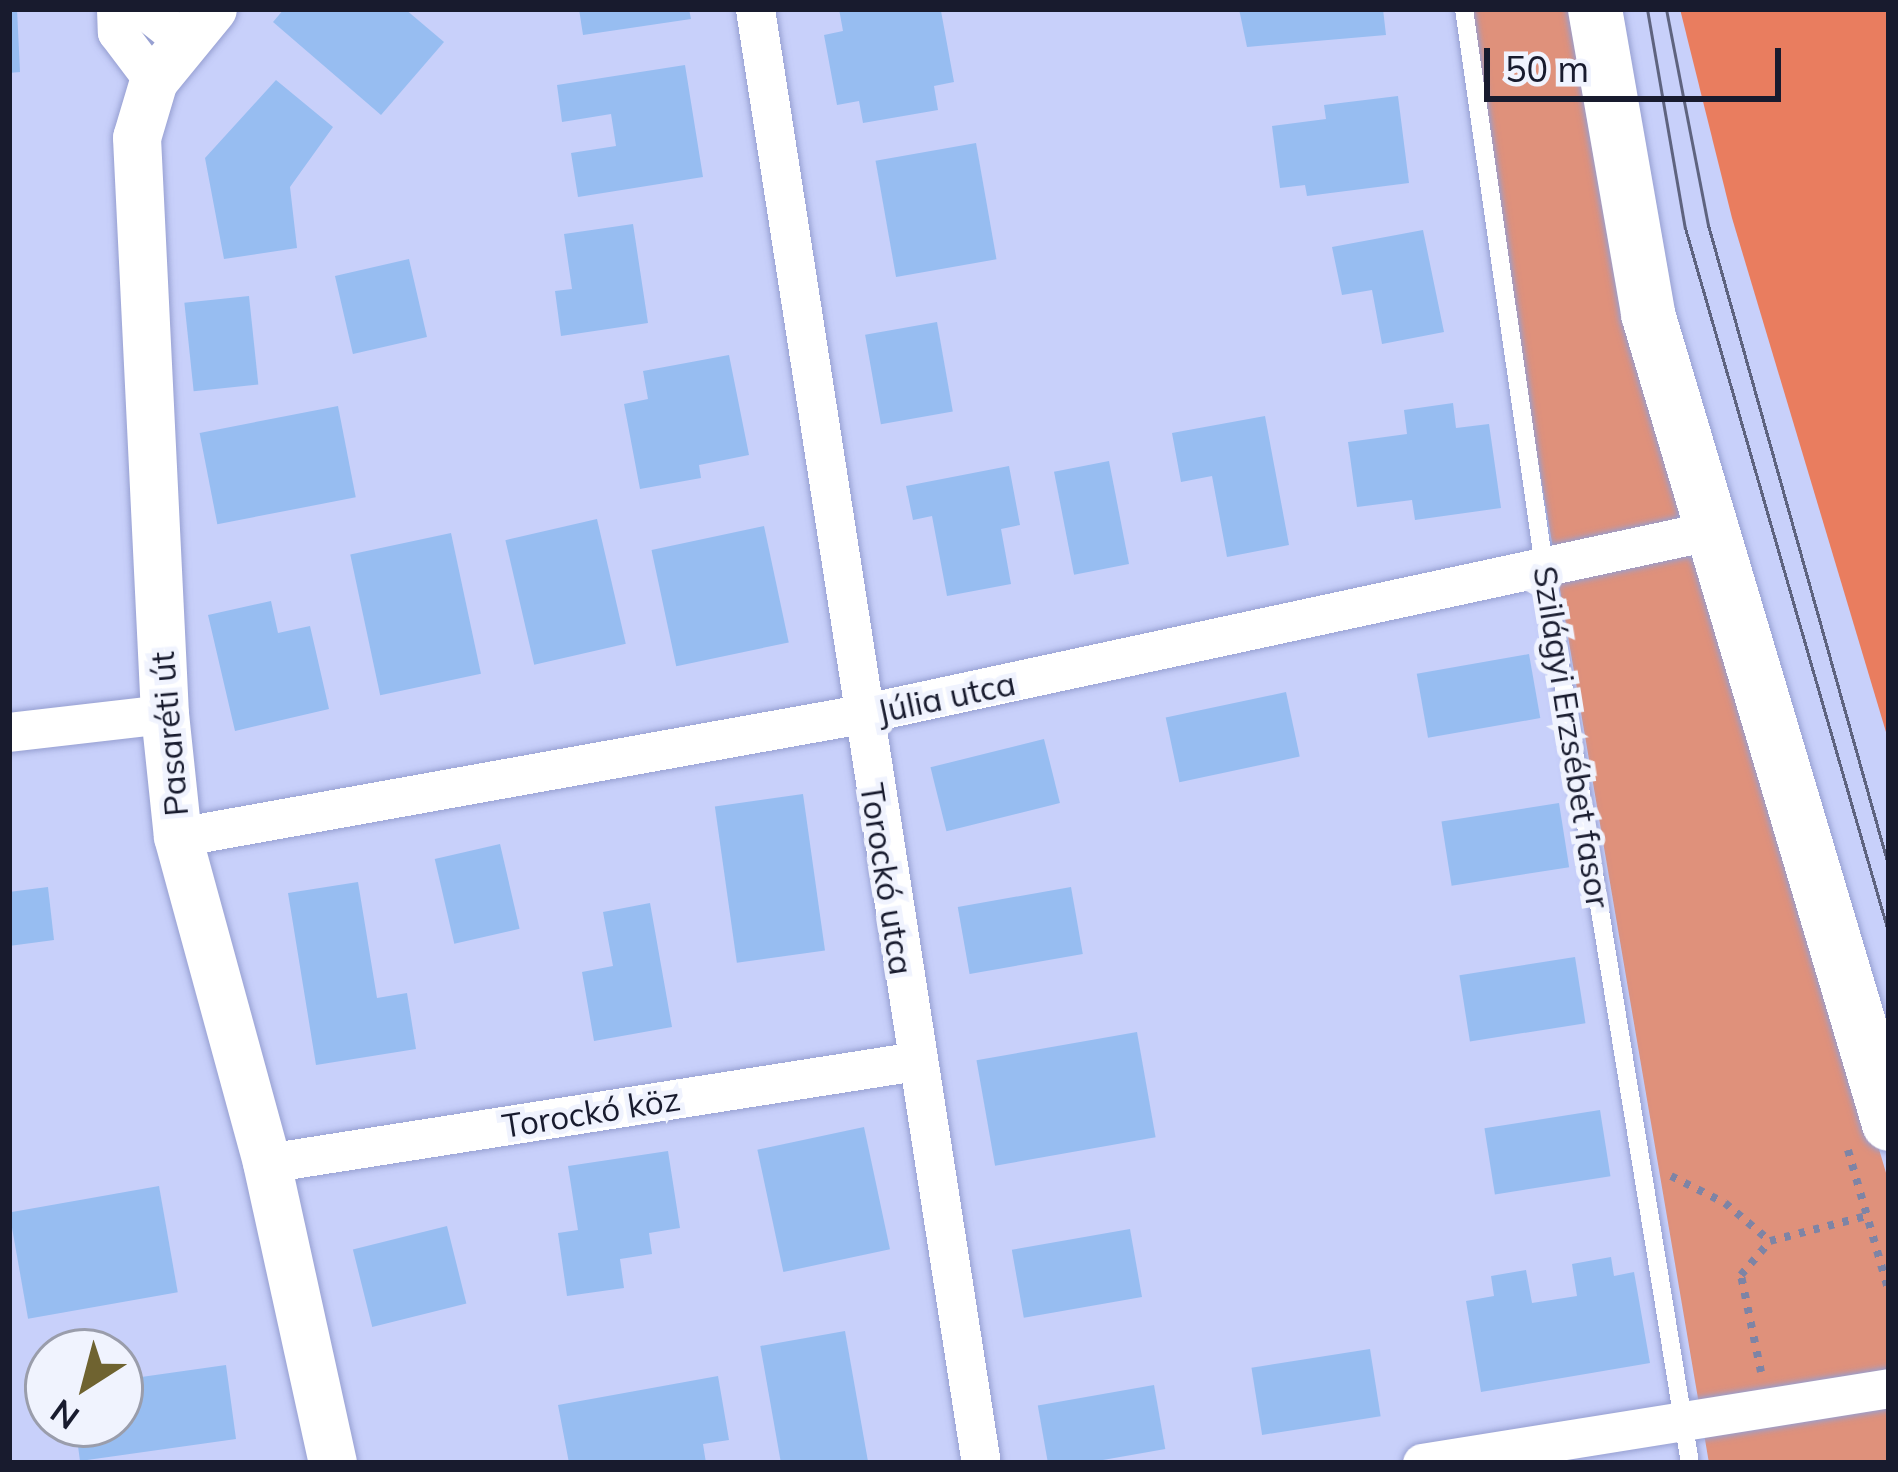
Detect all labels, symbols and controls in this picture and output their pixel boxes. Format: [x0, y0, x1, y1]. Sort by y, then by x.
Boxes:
scale bar [1490, 24, 1787, 98]
text: 50 m [1505, 46, 1589, 91]
street label: Szilágyi Erzsébet fasor [1525, 563, 1619, 911]
street label: Pasaréti út [142, 650, 196, 818]
street label: Júlia utca [873, 663, 1019, 731]
street label: Torockó utca [852, 780, 922, 978]
street label: Torockó köz [499, 1078, 683, 1146]
north arrow [24, 1328, 144, 1448]
text: N [42, 1391, 86, 1439]

